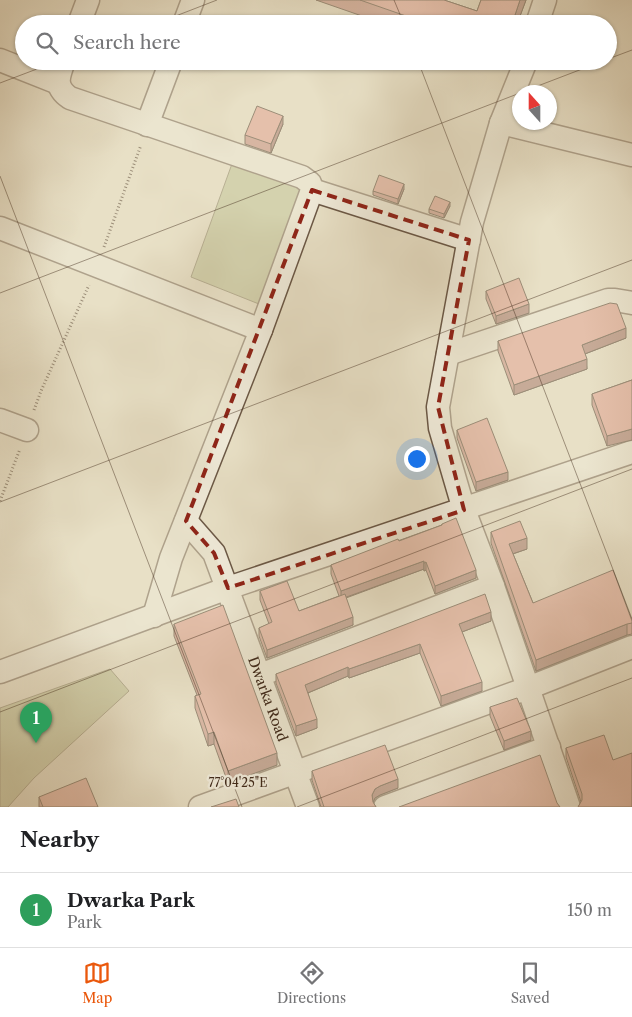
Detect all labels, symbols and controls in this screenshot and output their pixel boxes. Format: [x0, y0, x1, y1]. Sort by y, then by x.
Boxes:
search box [15, 15, 617, 70]
icon: search [33, 29, 61, 57]
text: Search here [73, 31, 181, 54]
north arrow [512, 85, 557, 130]
your location [404, 446, 430, 472]
street label: Dwarka Road [244, 654, 292, 744]
pin: 1 [20, 702, 52, 743]
text: 77°04'25"E [209, 775, 267, 790]
text: Nearby [20, 827, 99, 852]
text: Dwarka Park [67, 889, 195, 912]
text: 1 [32, 900, 40, 920]
text: 150 m [567, 900, 612, 920]
text: Park [67, 912, 102, 932]
tab: Map [82, 959, 112, 1007]
tab: Directions [277, 959, 346, 1007]
tab: Saved [511, 959, 550, 1007]

